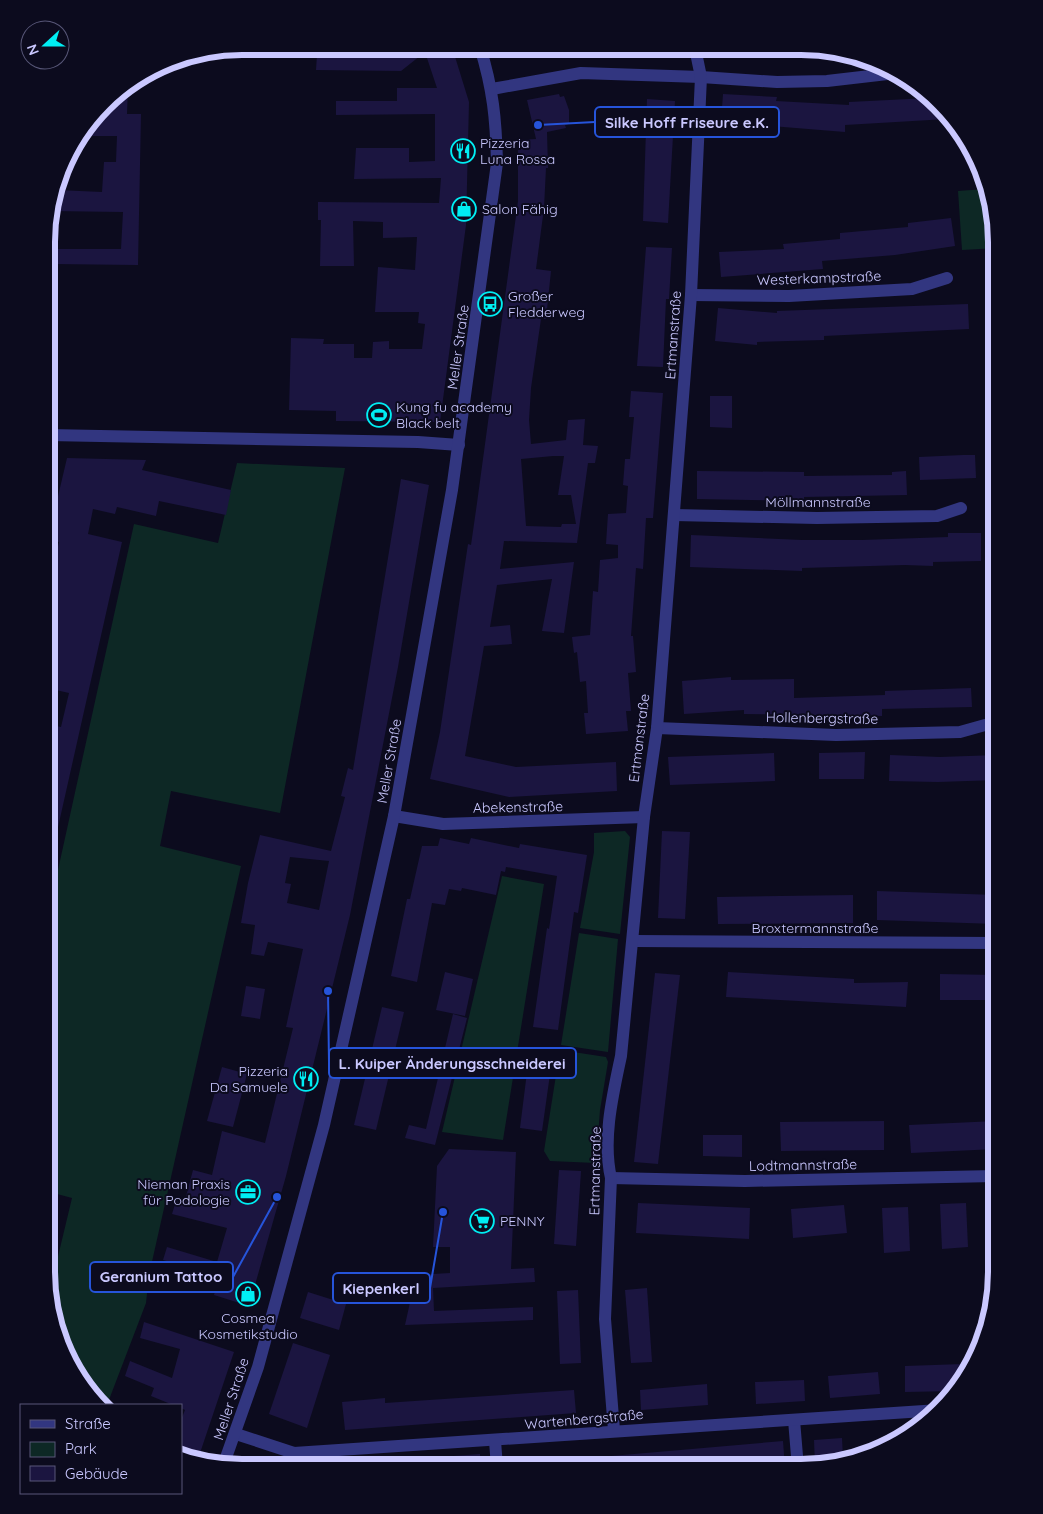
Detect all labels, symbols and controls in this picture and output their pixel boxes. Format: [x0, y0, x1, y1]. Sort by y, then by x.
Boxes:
north arrow [20, 20, 70, 70]
text: N [23, 42, 43, 58]
callout: Silke Hoff Friseure e.K. [595, 107, 779, 137]
text: Silke Hoff Friseure e.K. [605, 113, 769, 132]
place label: Pizzeria Luna Rossa [480, 134, 555, 168]
restaurant icon: Pizzeria Luna Rossa [450, 138, 476, 164]
shop icon: Salon Fähig [451, 196, 477, 222]
place label: Salon Fähig [482, 200, 558, 218]
street label: Westerkampstraße [757, 267, 882, 289]
place label: Großer Fledderweg [508, 287, 585, 321]
street label: Ertmanstraße [661, 290, 685, 380]
bus stop icon: Großer Fledderweg [477, 291, 503, 317]
street label: Meller Straße [443, 303, 473, 391]
place label: Kung fu academy Black belt [396, 398, 512, 432]
sports icon: Kung fu academy Black belt [366, 402, 392, 428]
street label: Möllmannstraße [765, 493, 871, 511]
street label: Ertmanstraße [625, 693, 653, 783]
street label: Hollenbergstraße [766, 708, 878, 728]
street label: Meller Straße [373, 717, 405, 805]
street label: Abekenstraße [473, 797, 563, 817]
street label: Broxtermannstraße [752, 919, 878, 937]
callout: L. Kuiper Änderungsschneiderei [329, 1048, 576, 1078]
text: L. Kuiper Änderungsschneiderei [338, 1054, 566, 1073]
place label: Pizzeria Da Samuele [210, 1062, 288, 1096]
restaurant icon: Pizzeria Da Samuele [293, 1066, 319, 1092]
street label: Ertmanstraße [585, 1126, 605, 1216]
street label: Lodtmannstraße [749, 1155, 857, 1175]
place label: Nieman Praxis für Podologie [137, 1175, 230, 1209]
office icon: Nieman Praxis für Podologie [235, 1179, 261, 1205]
supermarket icon: PENNY [469, 1208, 495, 1234]
place label: PENNY [500, 1212, 545, 1230]
callout: Geranium Tattoo [90, 1262, 233, 1292]
text: Geranium Tattoo [100, 1267, 222, 1286]
callout: Kiepenkerl [333, 1273, 430, 1303]
text: Kiepenkerl [342, 1279, 420, 1298]
shop icon: Cosmea Kosmetikstudio [235, 1281, 261, 1307]
place label: Cosmea Kosmetikstudio [198, 1309, 298, 1343]
street label: Meller Straße [209, 1355, 253, 1442]
legend [20, 1404, 182, 1494]
street label: Wartenbergstraße [524, 1405, 644, 1433]
text: Straße [65, 1414, 111, 1433]
text: Park [65, 1439, 97, 1458]
text: Gebäude [65, 1464, 128, 1483]

